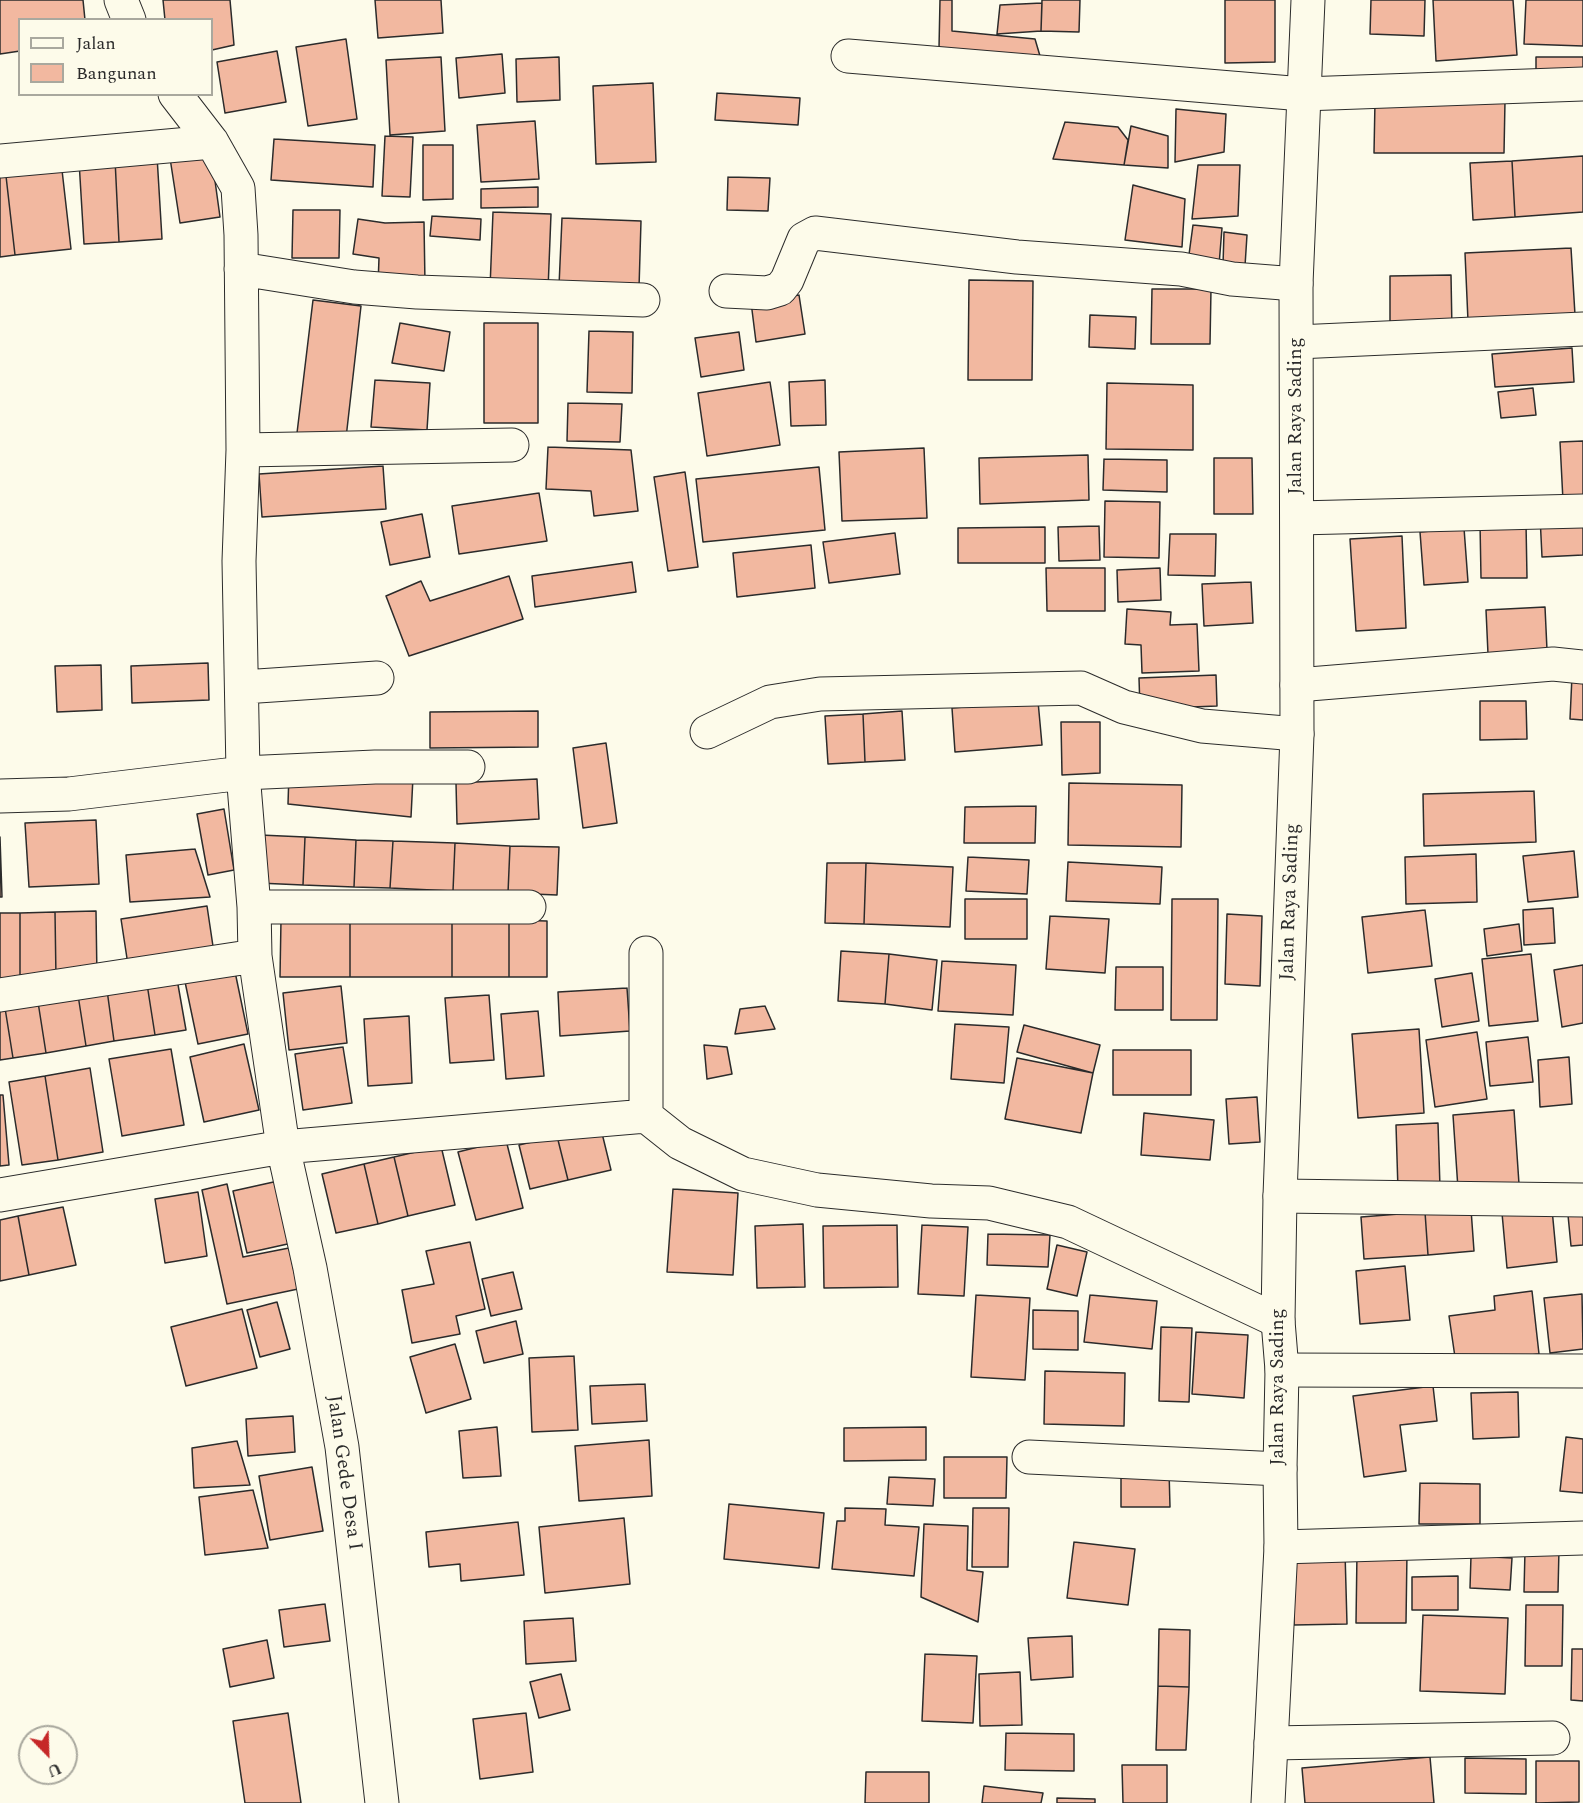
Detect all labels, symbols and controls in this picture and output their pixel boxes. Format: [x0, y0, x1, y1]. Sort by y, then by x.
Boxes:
legend [18, 18, 213, 96]
text: Jalan [76, 30, 116, 57]
text: Bangunan [76, 60, 157, 87]
street label: Jalan Raya Sading [1285, 337, 1309, 495]
street label: Jalan Raya Sading [1276, 823, 1306, 981]
street label: Jalan Raya Sading [1267, 1308, 1291, 1466]
street label: Jalan Gede Desa I [320, 1394, 366, 1552]
north arrow [18, 1725, 78, 1785]
text: U [43, 1756, 65, 1783]

